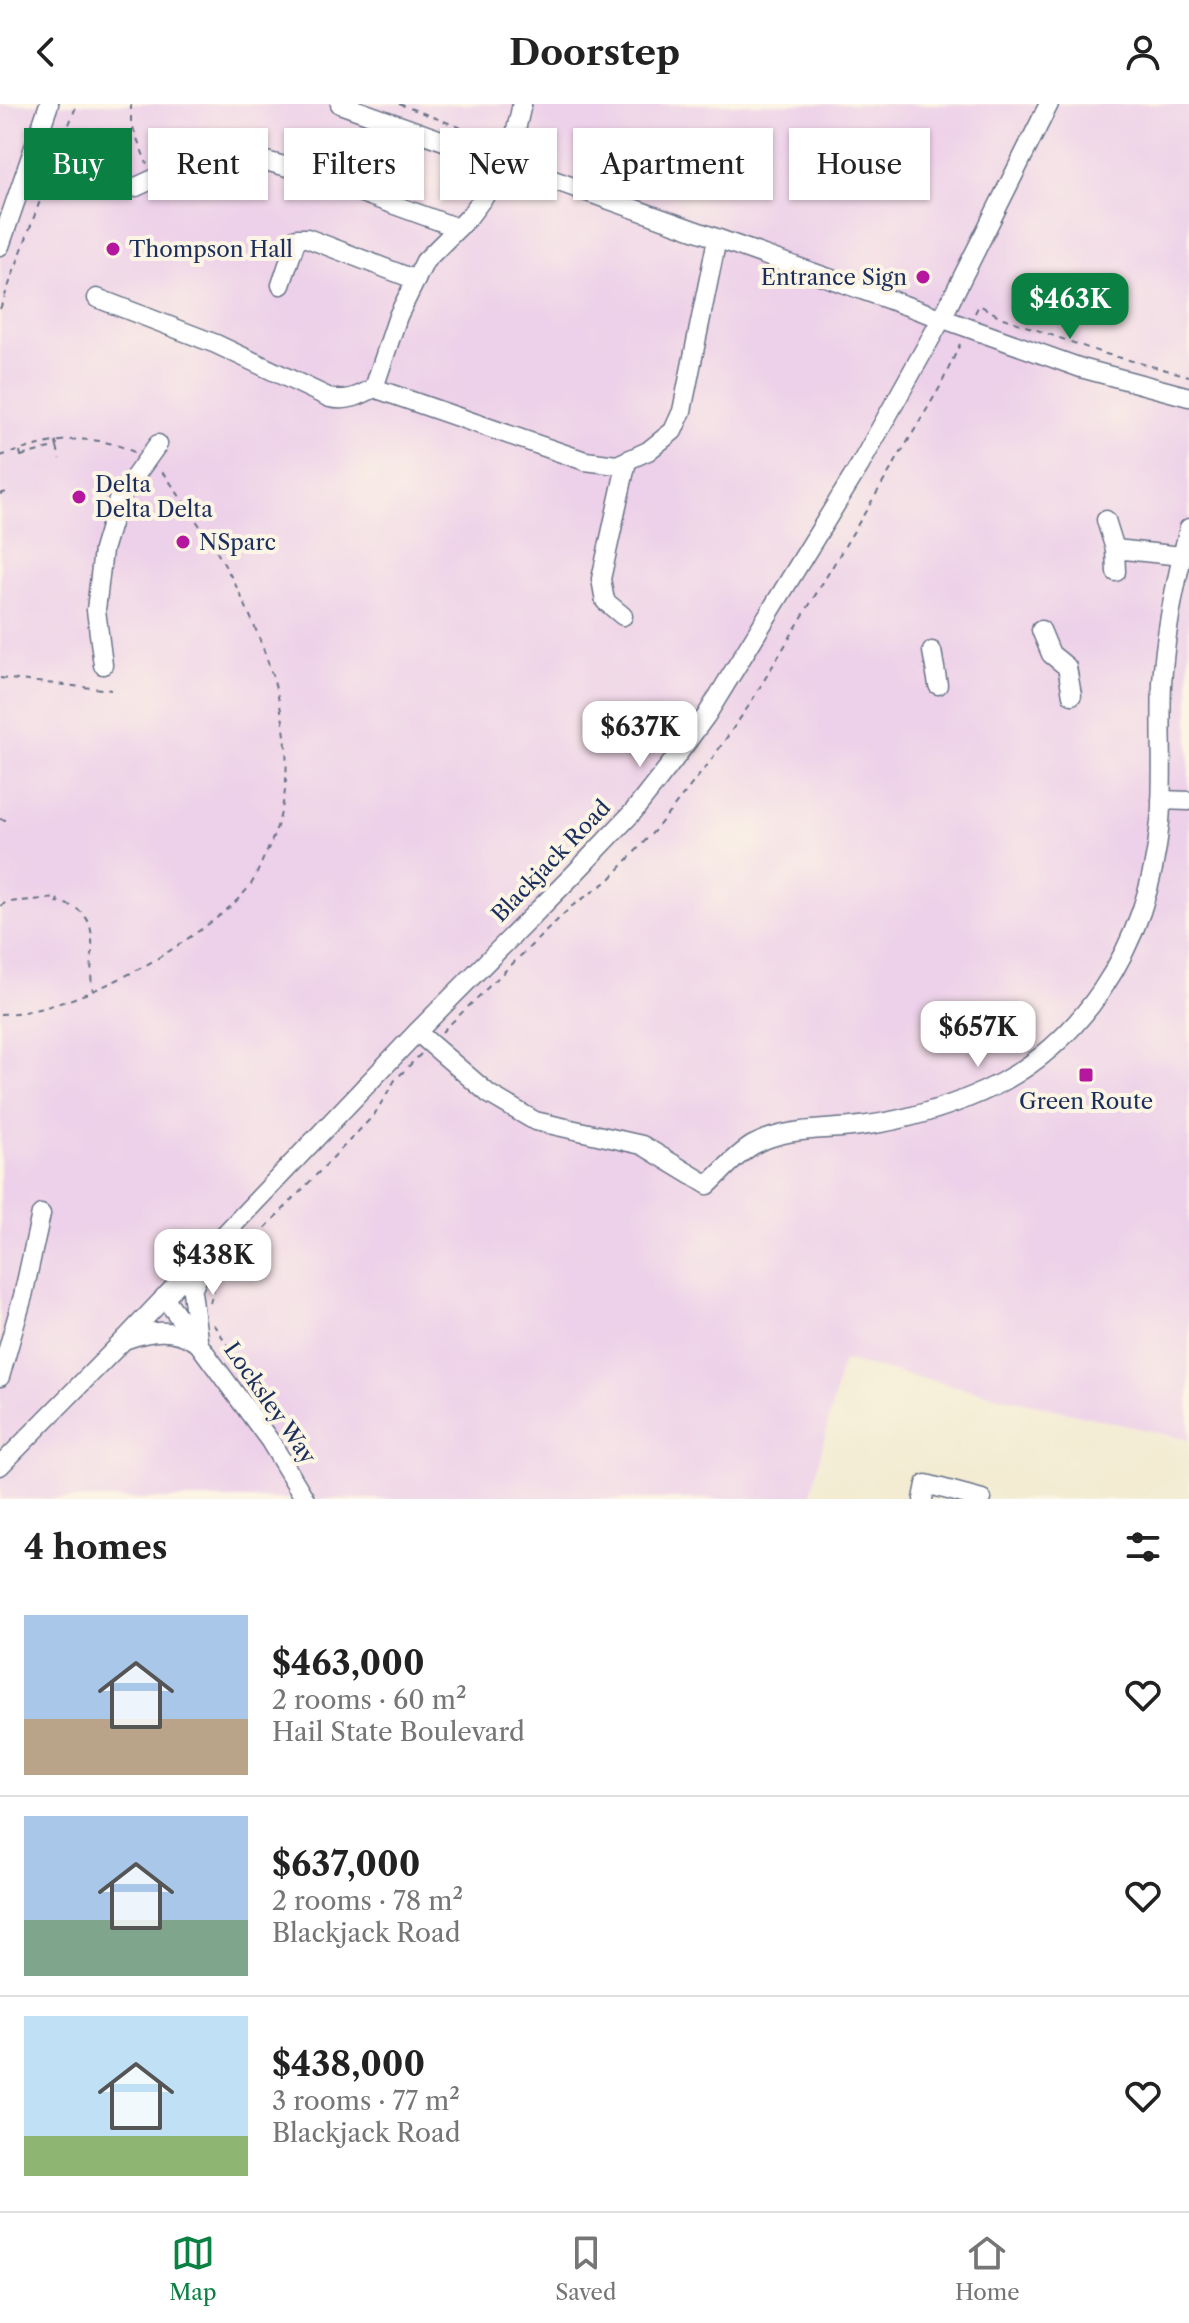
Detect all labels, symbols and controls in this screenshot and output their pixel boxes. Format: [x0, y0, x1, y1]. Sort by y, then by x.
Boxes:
icon: back [24, 30, 68, 74]
text: Doorstep [509, 30, 680, 74]
icon: person [1121, 30, 1165, 74]
chip: Buy [24, 128, 132, 200]
chip: Rent [148, 128, 268, 200]
chip: Filters [284, 128, 424, 200]
chip: New [440, 128, 557, 200]
chip: Apartment [573, 128, 773, 200]
chip: House [789, 128, 930, 200]
place label: Thompson Hall [129, 236, 293, 263]
marker: Thompson Hall [104, 240, 122, 258]
place label: Entrance Sign [761, 264, 907, 291]
marker: Entrance Sign [914, 268, 932, 286]
pin: $463K [1014, 273, 1126, 341]
text: $463K [1030, 283, 1110, 315]
place label: Delta Delta Delta [95, 471, 213, 523]
marker: Delta Delta Delta [70, 488, 88, 506]
place label: NSparc [199, 529, 276, 556]
marker: NSparc [174, 533, 192, 551]
pin: $637K [584, 701, 696, 769]
text: $637K [600, 711, 680, 743]
street label: Blackjack Road [486, 794, 616, 928]
pin: $657K [922, 1001, 1034, 1069]
text: $657K [939, 1011, 1017, 1043]
marker: Green Route [1077, 1066, 1095, 1084]
place label: Green Route [1019, 1088, 1153, 1115]
pin: $438K [157, 1229, 269, 1297]
text: $438K [172, 1239, 254, 1271]
street label: Locksley Way [218, 1337, 322, 1470]
icon: filters [1121, 1525, 1165, 1569]
text: 4 homes [24, 1526, 168, 1568]
text: $463,000 [272, 1642, 425, 1684]
icon: home [88, 1647, 184, 1743]
icon: heart [1121, 1673, 1165, 1717]
text: 2 rooms · 60 m² [272, 1684, 467, 1716]
text: Hail State Boulevard [272, 1716, 525, 1748]
text: $637,000 [272, 1843, 420, 1885]
icon: home [88, 1848, 184, 1944]
icon: heart [1121, 1874, 1165, 1918]
text: 2 rooms · 78 m² [272, 1885, 463, 1917]
text: Blackjack Road [272, 1917, 461, 1949]
text: $438,000 [272, 2043, 425, 2085]
icon: home [88, 2048, 184, 2144]
icon: heart [1121, 2074, 1165, 2118]
text: 3 rooms · 77 m² [272, 2085, 460, 2117]
text: Blackjack Road [272, 2117, 461, 2149]
tab: Map [169, 2231, 217, 2306]
tab: Saved [555, 2231, 616, 2306]
tab: Home [955, 2231, 1020, 2306]

